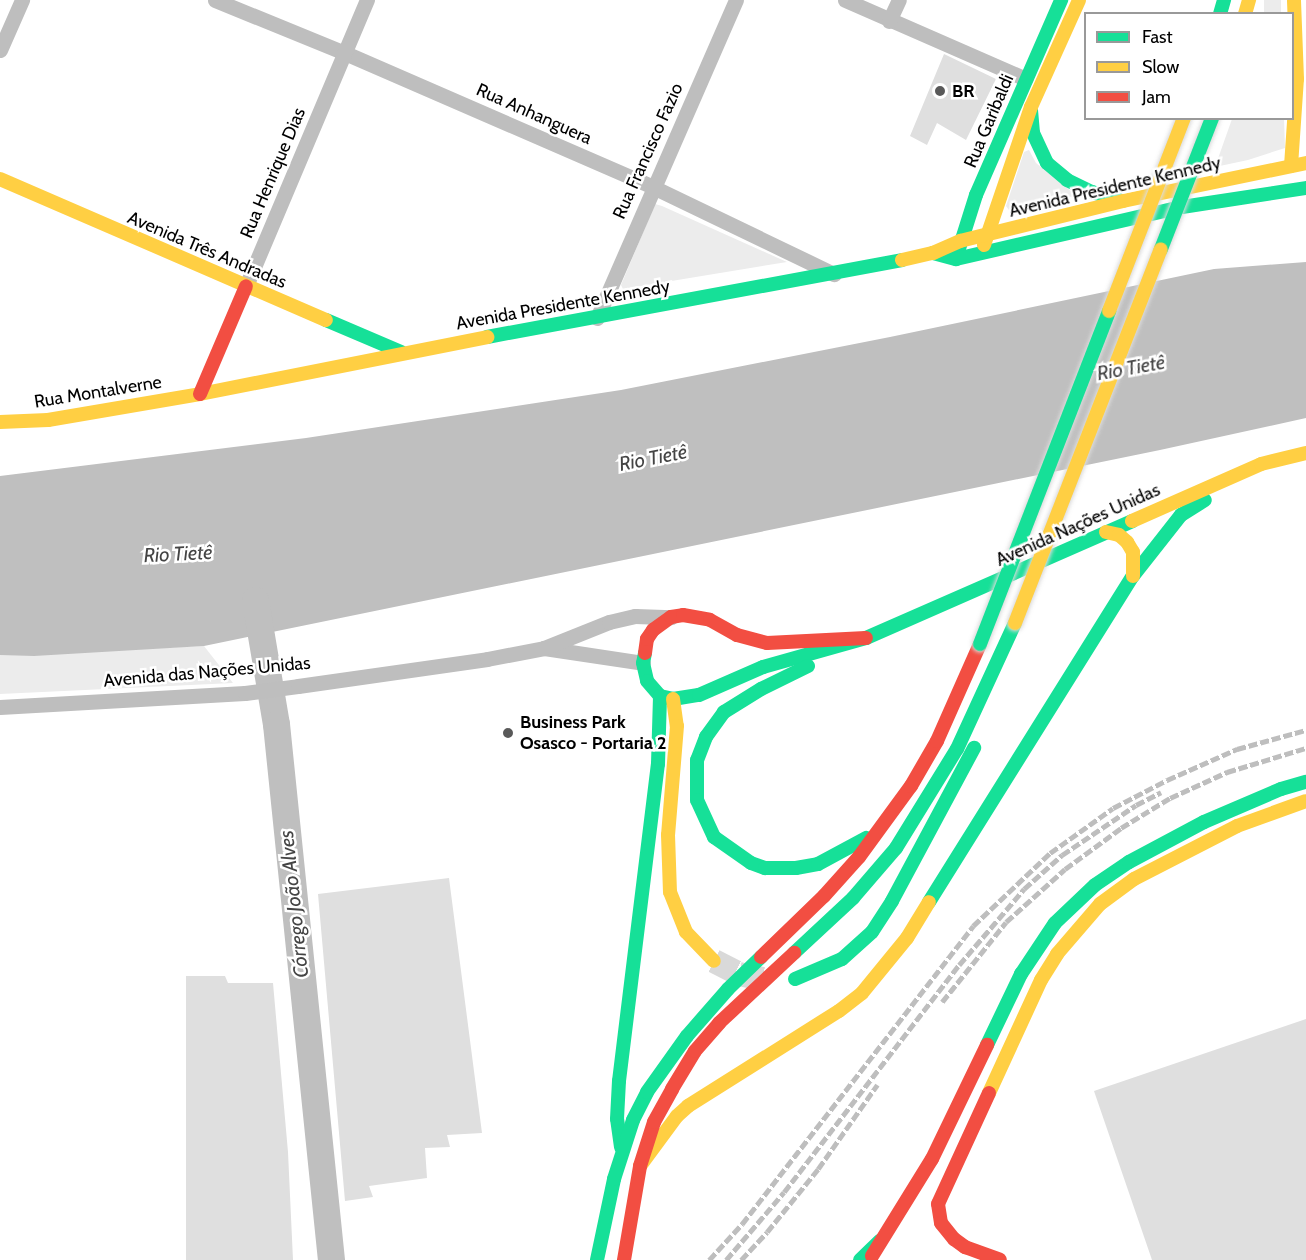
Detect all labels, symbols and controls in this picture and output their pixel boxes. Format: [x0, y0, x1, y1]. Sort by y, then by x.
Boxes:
legend [1084, 12, 1294, 120]
text: Fast [1142, 26, 1173, 48]
text: Slow [1142, 56, 1179, 78]
street label: Rua Garibaldi [960, 71, 1018, 171]
street label: Rua Anhanguera [473, 79, 595, 149]
street label: Rua Francisco Fazio [608, 80, 688, 222]
place label: BR [952, 80, 975, 102]
marker: BR [933, 84, 947, 98]
text: Jam [1142, 86, 1171, 108]
street label: Rua Henrique Dias [236, 105, 310, 241]
street label: Avenida Presidente Kennedy [1007, 152, 1223, 222]
street label: Avenida Três Andradas [124, 207, 290, 293]
street label: Avenida Presidente Kennedy [454, 276, 672, 334]
water label: Rio Tietê [1095, 350, 1167, 386]
street label: Rua Montalverne [33, 371, 163, 413]
water label: Rio Tietê [617, 440, 689, 476]
street label: Avenida Nações Unidas [993, 479, 1163, 571]
water label: Rio Tietê [143, 540, 213, 568]
street label: Avenida das Nações Unidas [103, 652, 311, 692]
place label: Business Park Osasco - Portaria 2 [520, 712, 666, 754]
marker: Business Park Osasco - Portaria 2 [501, 726, 515, 740]
water label: Córrego João Alves [274, 829, 314, 979]

